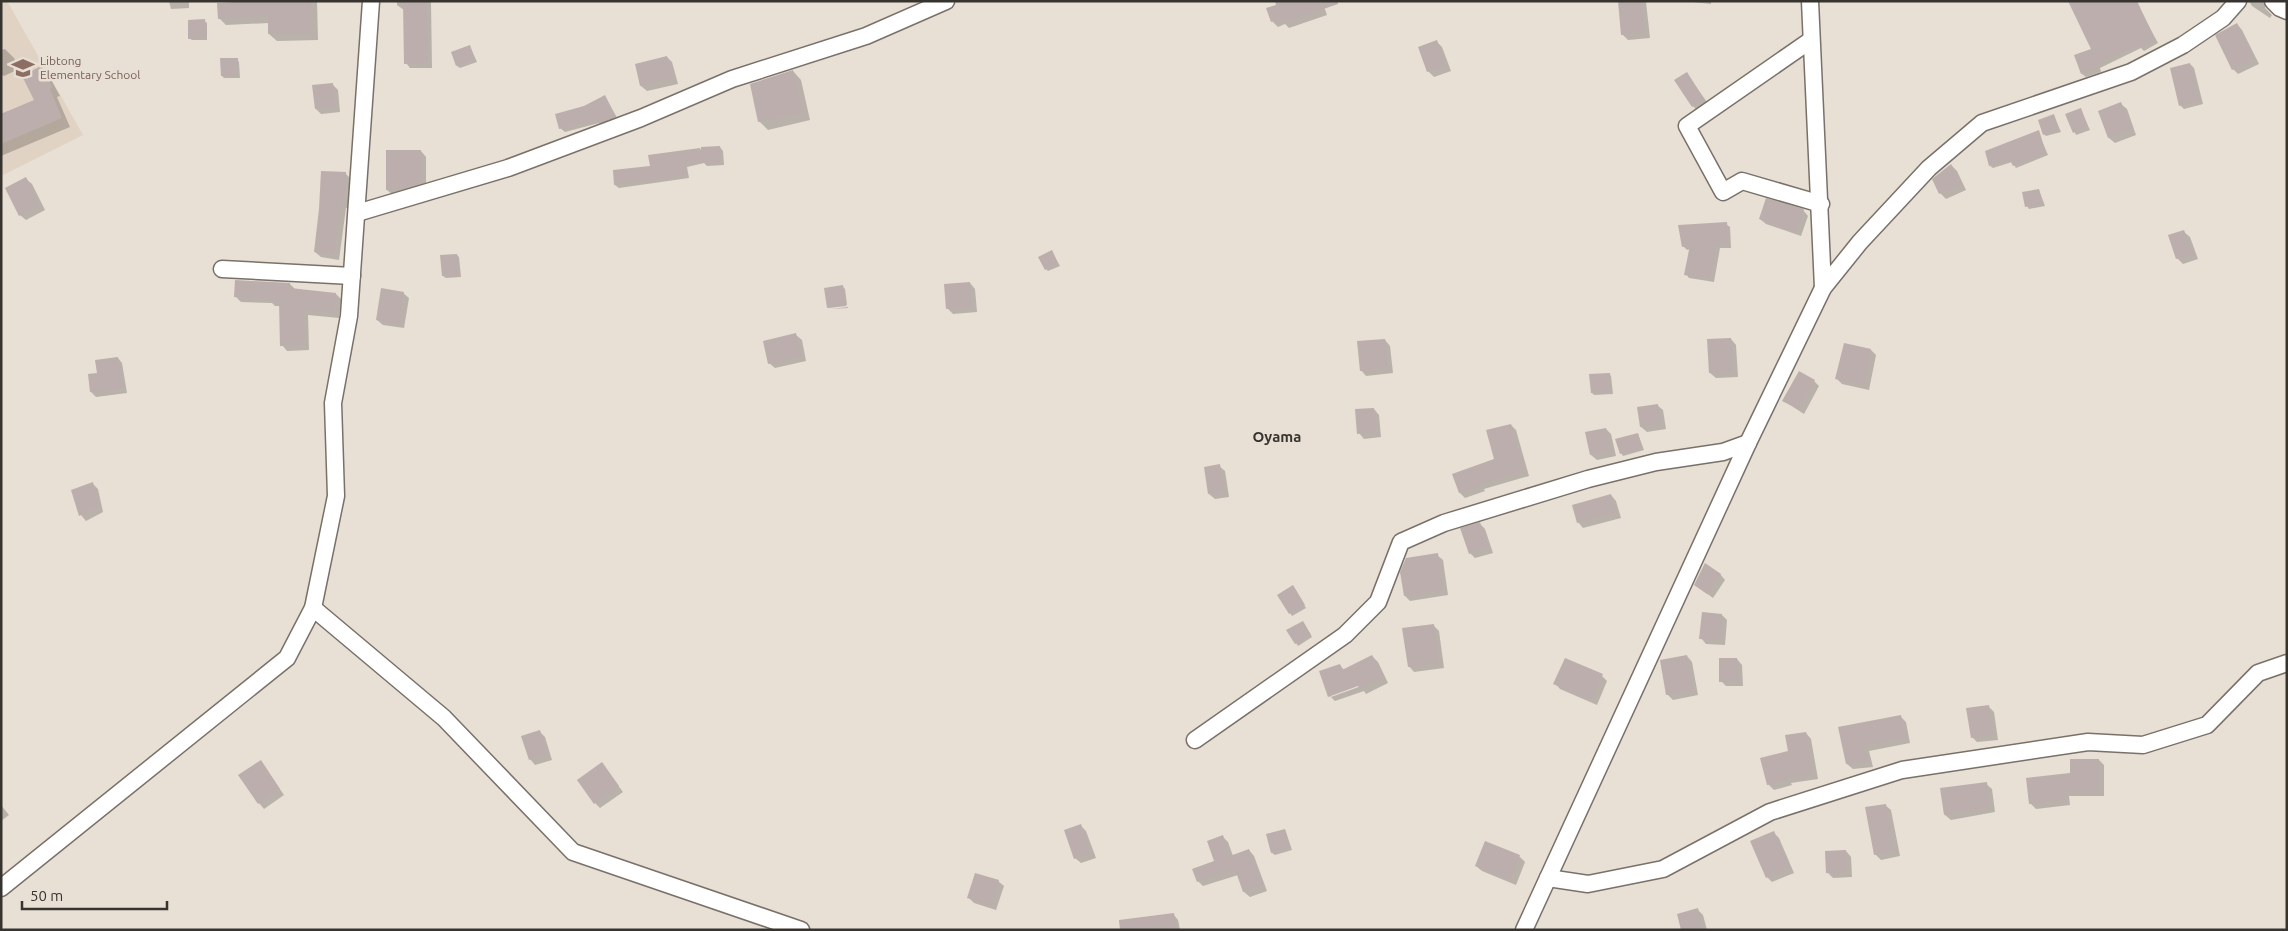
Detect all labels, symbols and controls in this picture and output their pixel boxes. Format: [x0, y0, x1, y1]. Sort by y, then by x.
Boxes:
place label: Libtong Elementary School [40, 54, 140, 81]
school or university icon: Libtong Elementary School [10, 55, 36, 81]
district label: Oyama [1253, 428, 1301, 445]
scale bar [22, 878, 168, 910]
text: 50 m [30, 887, 63, 904]

